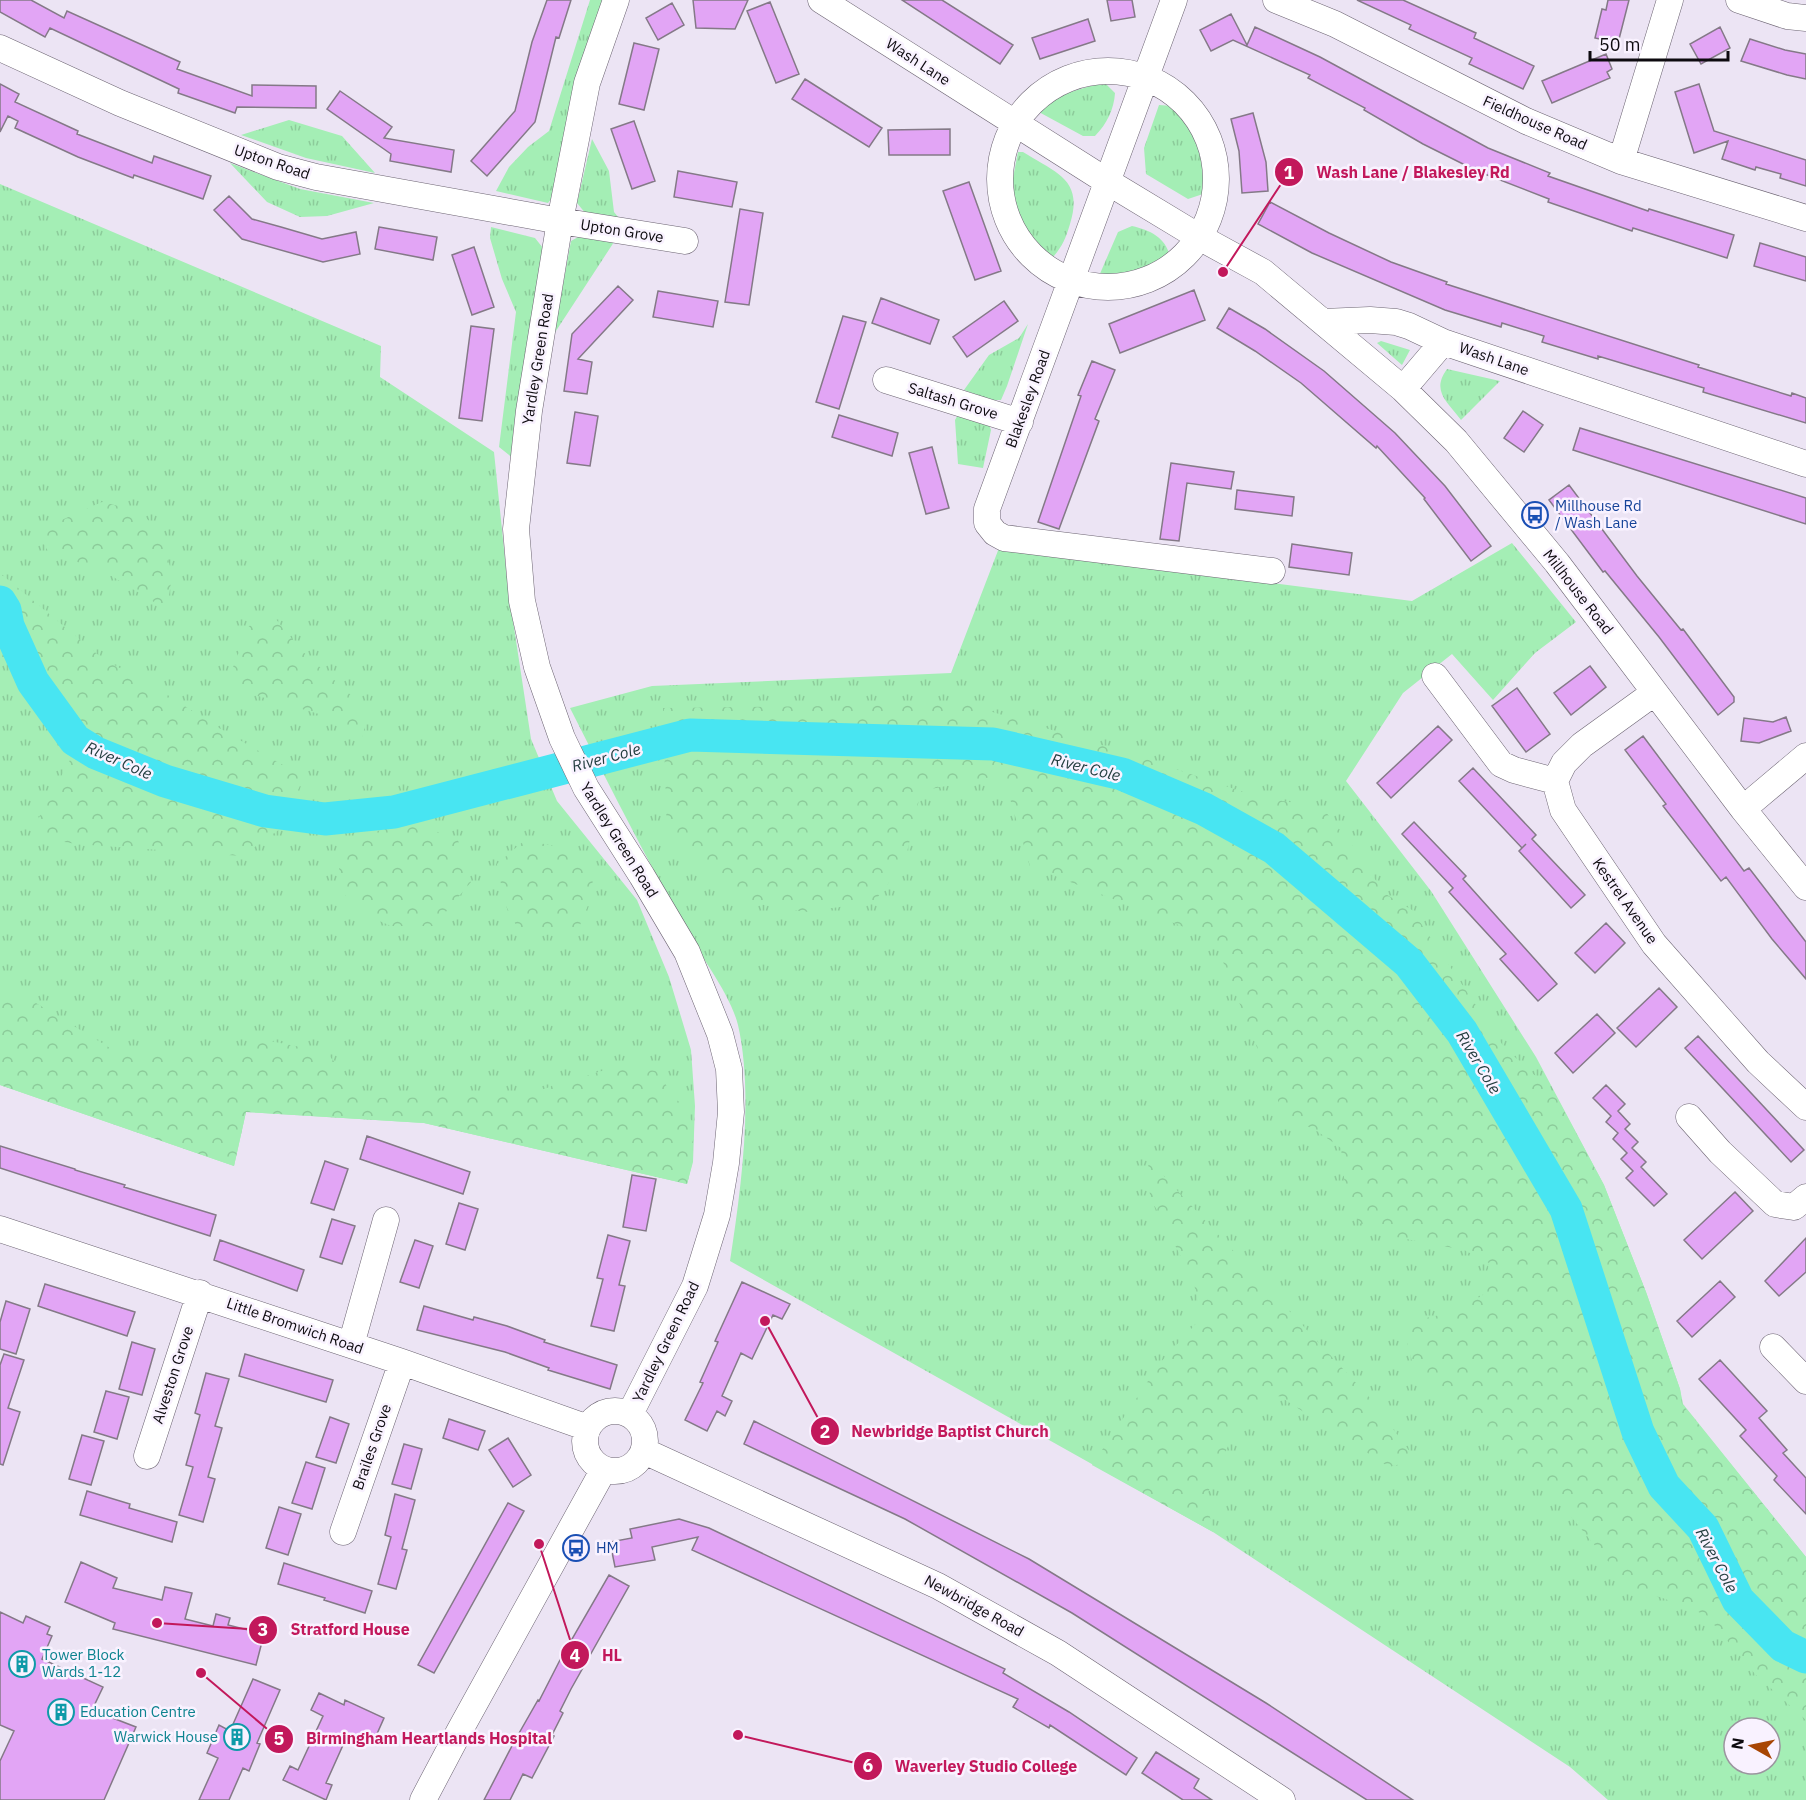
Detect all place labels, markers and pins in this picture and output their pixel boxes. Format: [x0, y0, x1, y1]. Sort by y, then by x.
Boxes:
callout: Wash Lane / Blakesley Rd [1274, 155, 1521, 189]
place label: Millhouse Rd / Wash Lane [1555, 496, 1642, 532]
bus stop icon: Millhouse Rd / Wash Lane [1520, 500, 1550, 530]
callout: Newbridge Baptist Church [810, 1414, 1061, 1448]
bus stop icon: HM [561, 1533, 591, 1563]
place label: HM [596, 1538, 619, 1557]
callout: Stratford House [248, 1613, 421, 1647]
callout: HL [560, 1638, 634, 1672]
place label: Tower Block Wards 1-12 [42, 1645, 124, 1681]
building icon: Tower Block Wards 1-12 [7, 1649, 37, 1679]
building icon: Education Centre [46, 1697, 76, 1727]
place label: Education Centre [80, 1702, 196, 1721]
building icon: Warwick House [222, 1722, 252, 1752]
callout: Birmingham Heartlands Hospital [264, 1722, 564, 1756]
place label: Warwick House [114, 1727, 218, 1746]
callout: Waverley Studio College [853, 1749, 1089, 1783]

